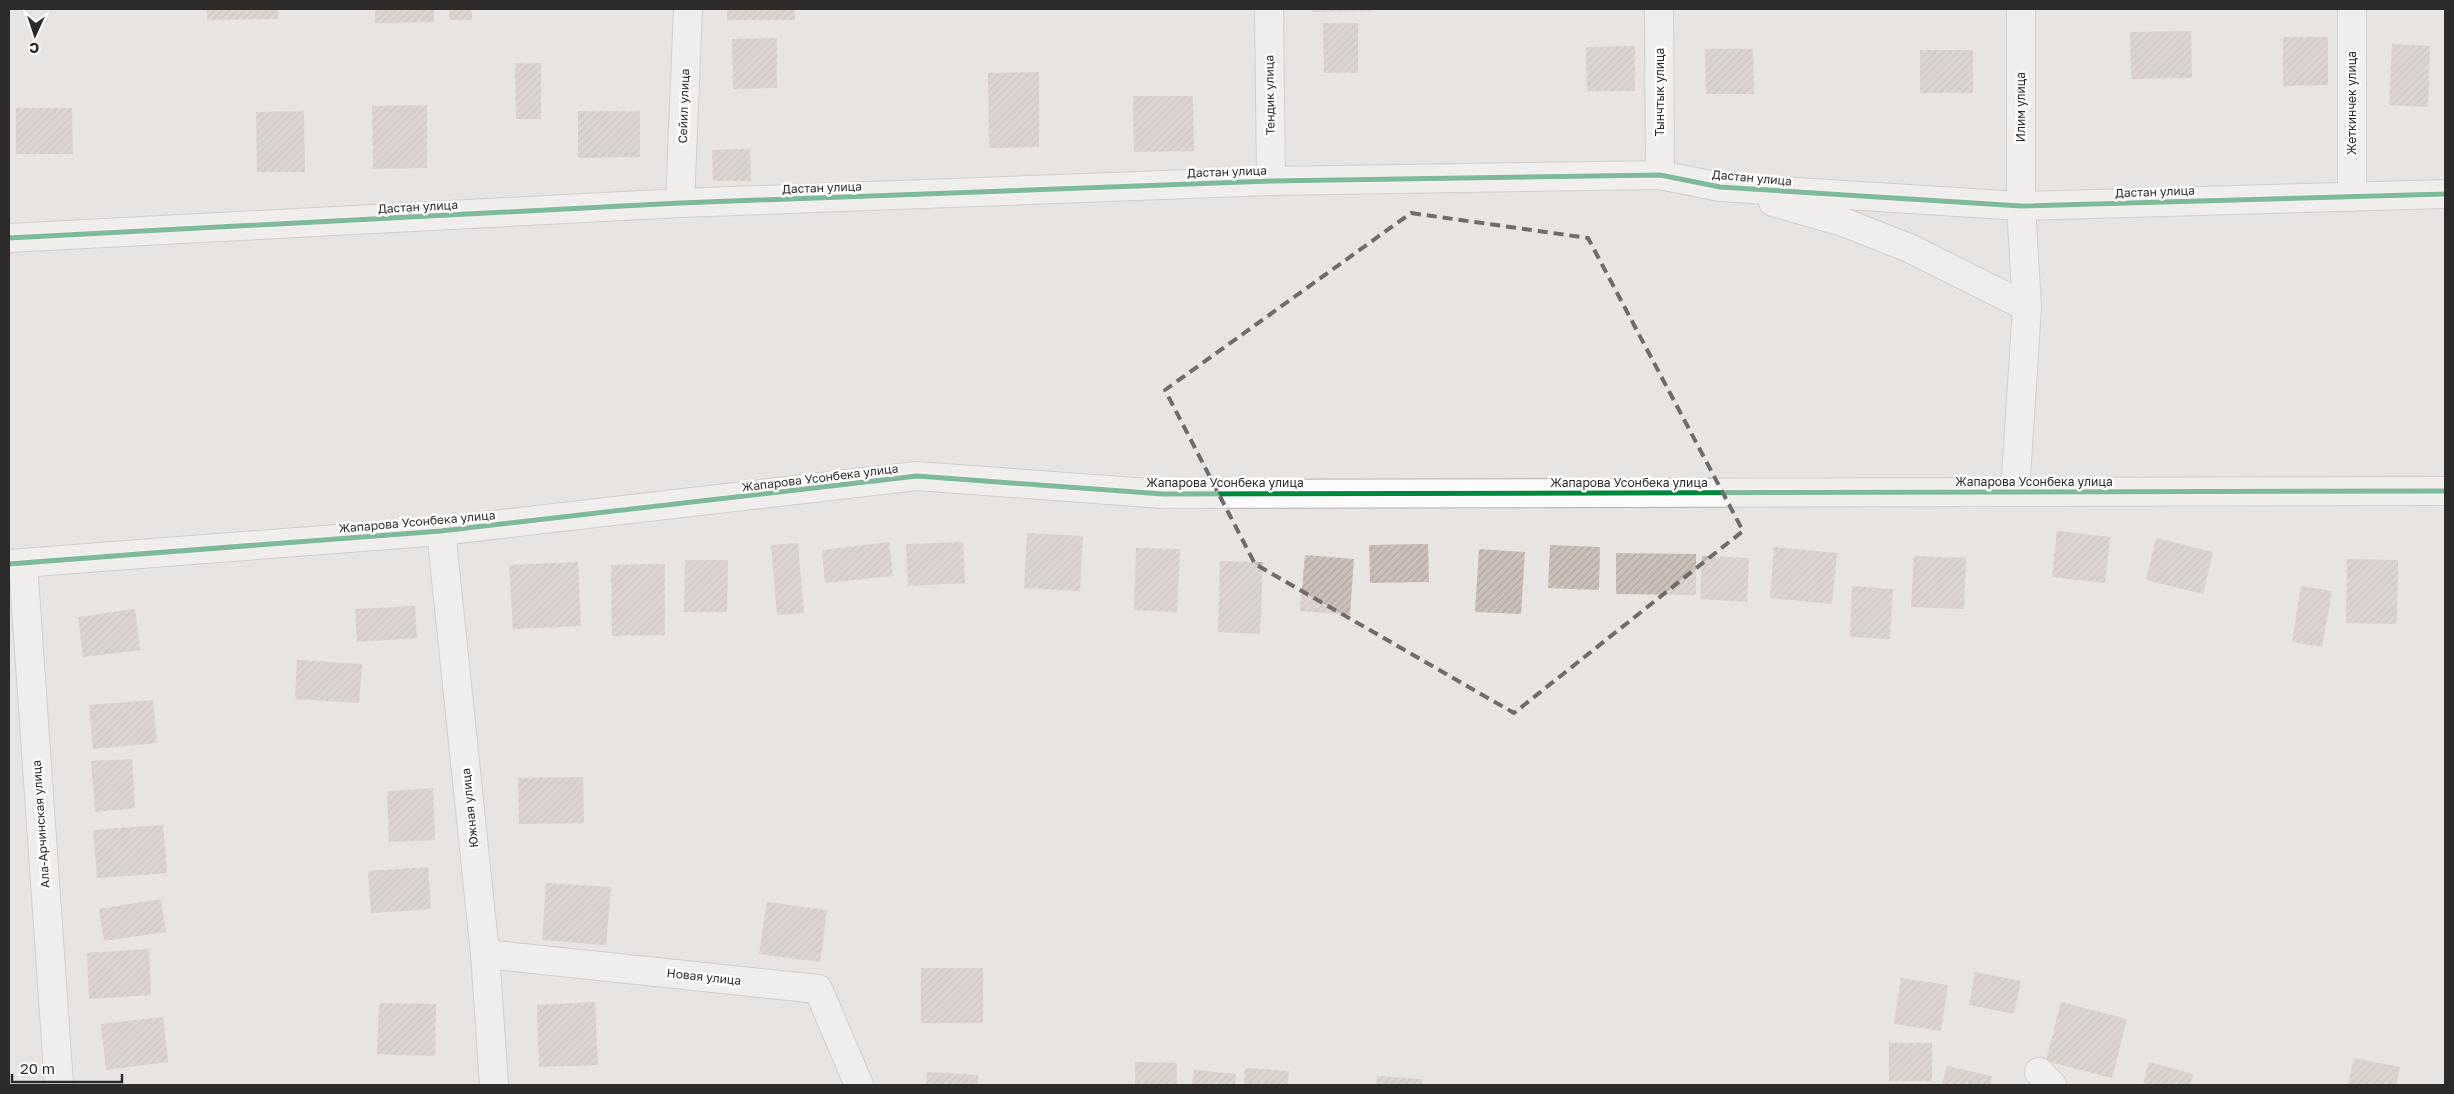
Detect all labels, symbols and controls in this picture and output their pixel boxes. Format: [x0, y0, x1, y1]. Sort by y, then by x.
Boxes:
north arrow [10, 10, 60, 60]
text: С [29, 40, 40, 57]
street label: Тынчтык улица [1652, 48, 1667, 136]
street label: Жеткинчек улица [2344, 51, 2359, 155]
street label: Тендик улица [1261, 55, 1278, 135]
street label: Сейил улица [675, 68, 692, 144]
street label: Илим улица [2013, 72, 2028, 142]
street label: Дастан улица [1187, 163, 1267, 180]
street label: Дастан улица [1712, 167, 1793, 188]
street label: Дастан улица [782, 179, 862, 196]
street label: Дастан улица [2115, 183, 2195, 200]
street label: Дастан улица [378, 197, 458, 216]
street label: Жапарова Усонбека улица [741, 460, 899, 495]
street label: Жапарова Усонбека улица [1955, 474, 2113, 489]
street label: Жапарова Усонбека улица [1146, 475, 1304, 490]
street label: Жапарова Усонбека улица [1550, 475, 1708, 490]
street label: Жапарова Усонбека улица [338, 507, 496, 536]
street label: Ала-Арчинская улица [29, 759, 52, 889]
street label: Южная улица [458, 767, 481, 849]
street label: Новая улица [666, 965, 742, 988]
scale bar [12, 1052, 122, 1084]
text: 20 m [20, 1059, 55, 1077]

